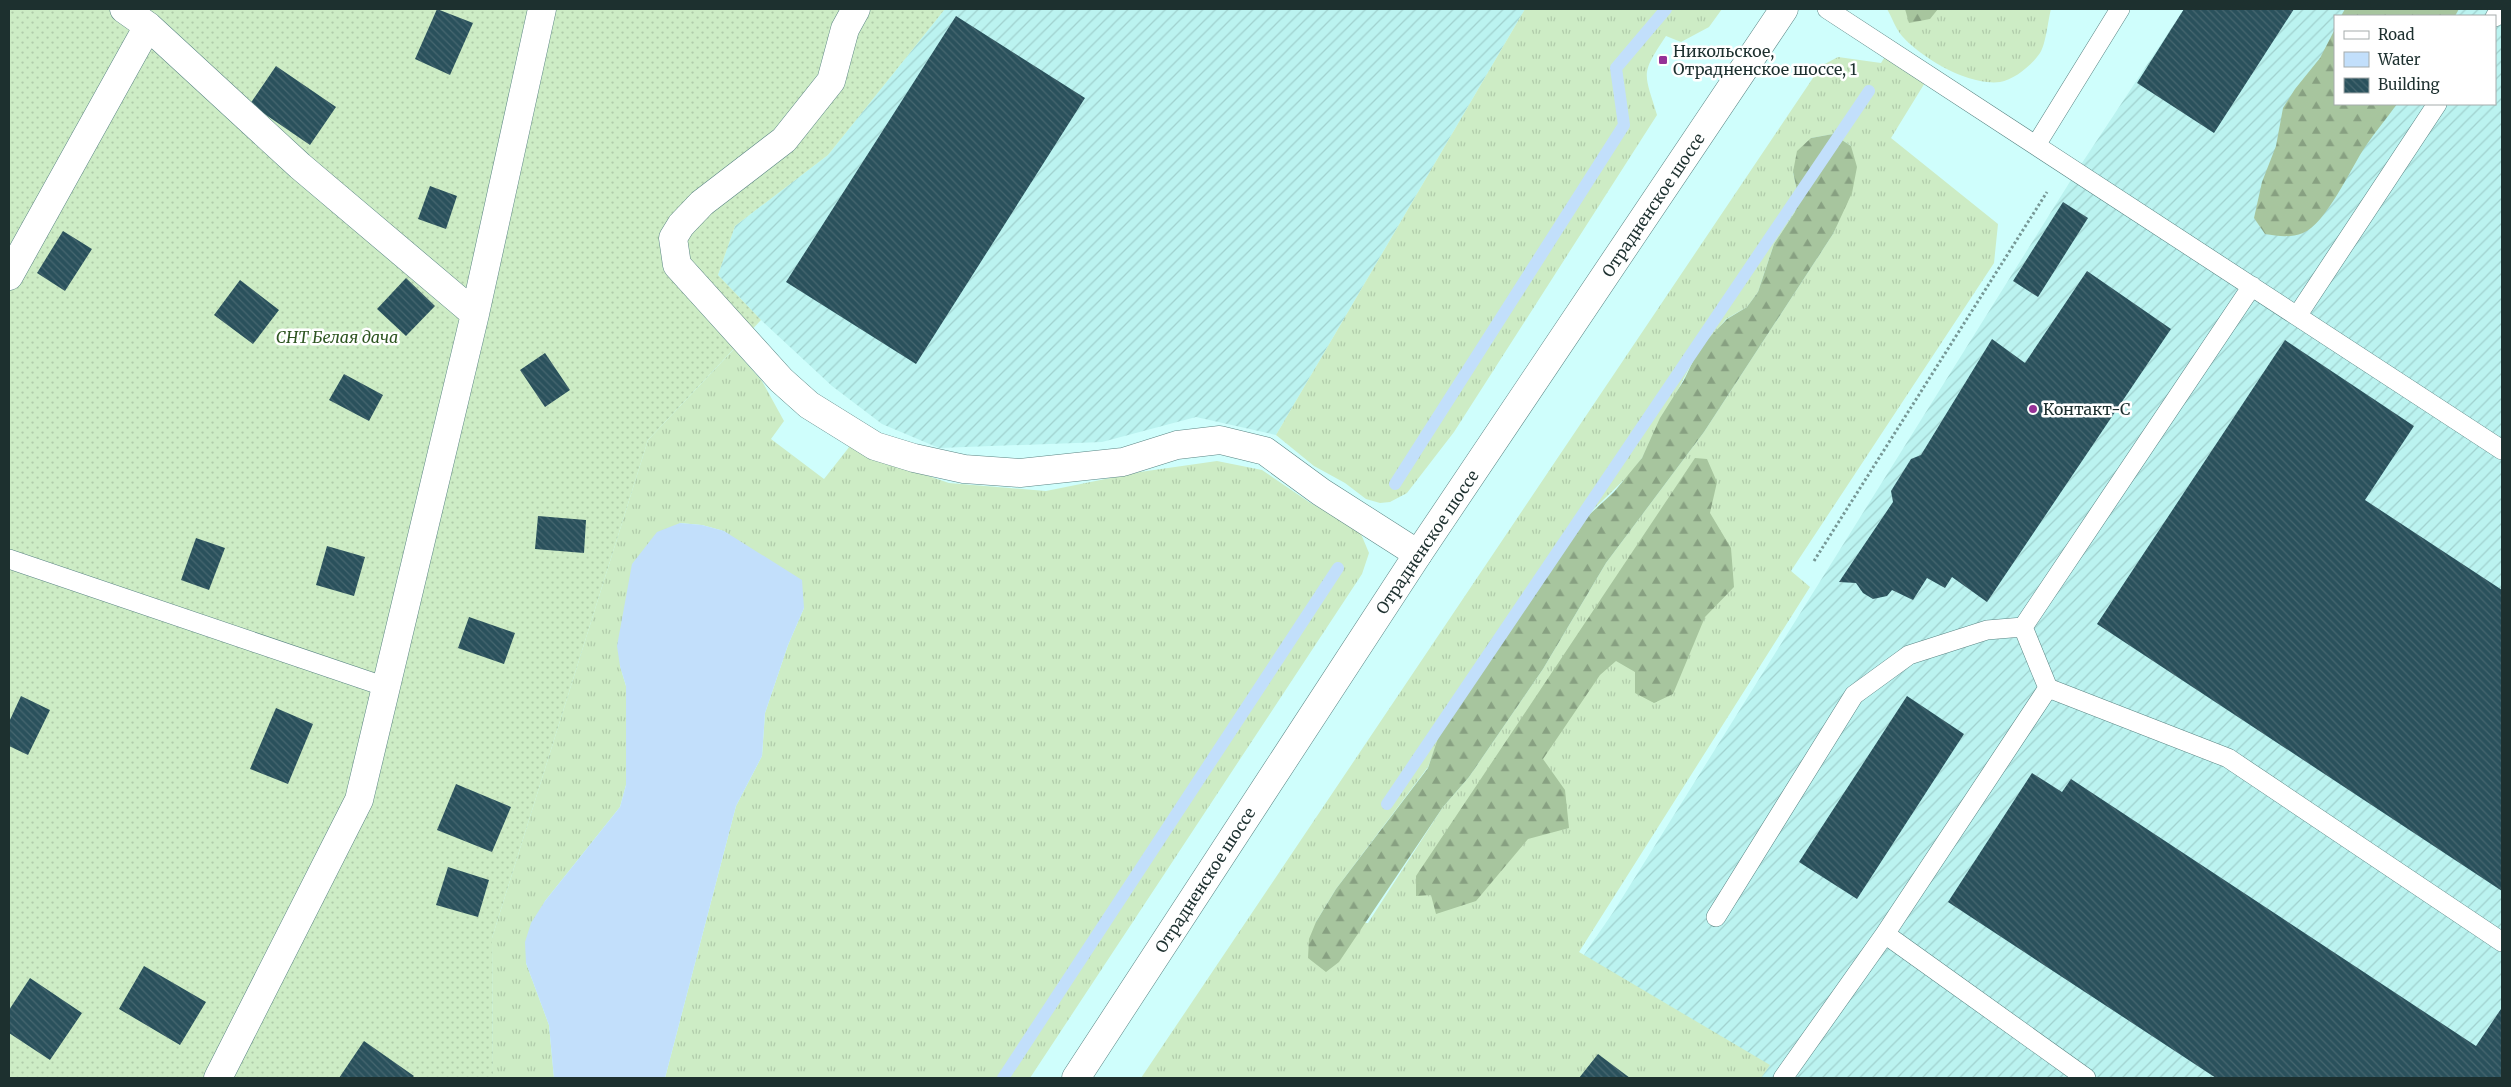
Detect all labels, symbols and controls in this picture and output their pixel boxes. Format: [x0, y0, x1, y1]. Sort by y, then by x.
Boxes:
legend [2334, 15, 2496, 105]
text: Road [2378, 25, 2414, 44]
place label: Никольское, Отрадненское шоссе, 1 [1673, 41, 1857, 79]
text: Water [2377, 50, 2421, 69]
marker: Никольское, Отрадненское шоссе, 1 [1657, 54, 1669, 66]
text: Building [2378, 75, 2440, 94]
street label: Отрадненское шоссе [1597, 129, 1709, 281]
park label: СНТ Белая дача [276, 327, 398, 347]
place label: Контакт-С [2043, 399, 2130, 419]
marker: Контакт-С [2027, 403, 2039, 415]
street label: Отрадненское шоссе [1371, 466, 1483, 618]
street label: Отрадненское шоссе [1151, 804, 1259, 956]

